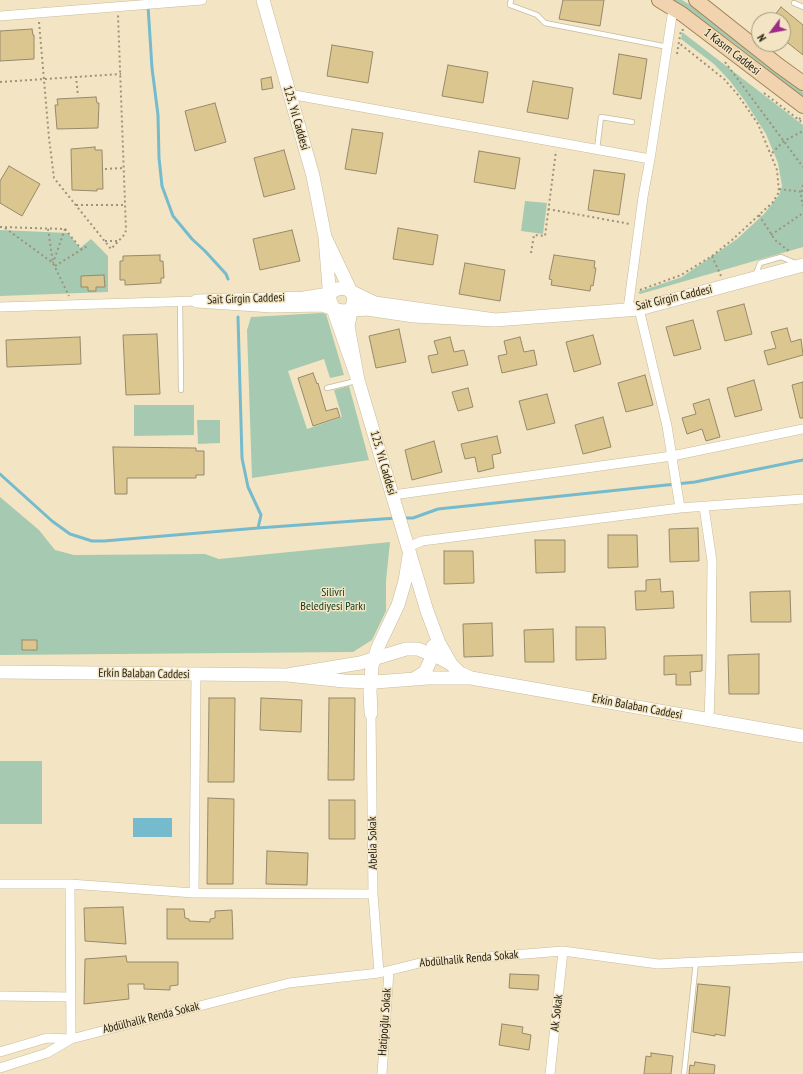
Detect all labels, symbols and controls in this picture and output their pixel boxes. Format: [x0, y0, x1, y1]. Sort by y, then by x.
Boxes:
north arrow [751, 12, 791, 52]
street label: 1 Kasım Caddesi [701, 26, 763, 78]
text: N [754, 32, 769, 44]
street label: 125. Yıl Caddesi [280, 84, 312, 152]
street label: Sait Girgin Caddesi [634, 282, 714, 314]
street label: Sait Girgin Caddesi [207, 290, 285, 308]
street label: 125. Yıl Caddesi [367, 429, 399, 497]
park label: Silivri Belediyesi Parkı [300, 586, 366, 614]
street label: Erkin Balaban Caddesi [98, 666, 190, 682]
street label: Erkin Balaban Caddesi [591, 691, 683, 723]
street label: Abelia Sokak [365, 816, 381, 870]
street label: Abdülhalik Renda Sokak [419, 948, 519, 970]
street label: Hatipoğlu Sokak [375, 988, 395, 1056]
street label: Ak Sokak [548, 994, 566, 1032]
street label: Abdülhalik Renda Sokak [101, 999, 201, 1037]

